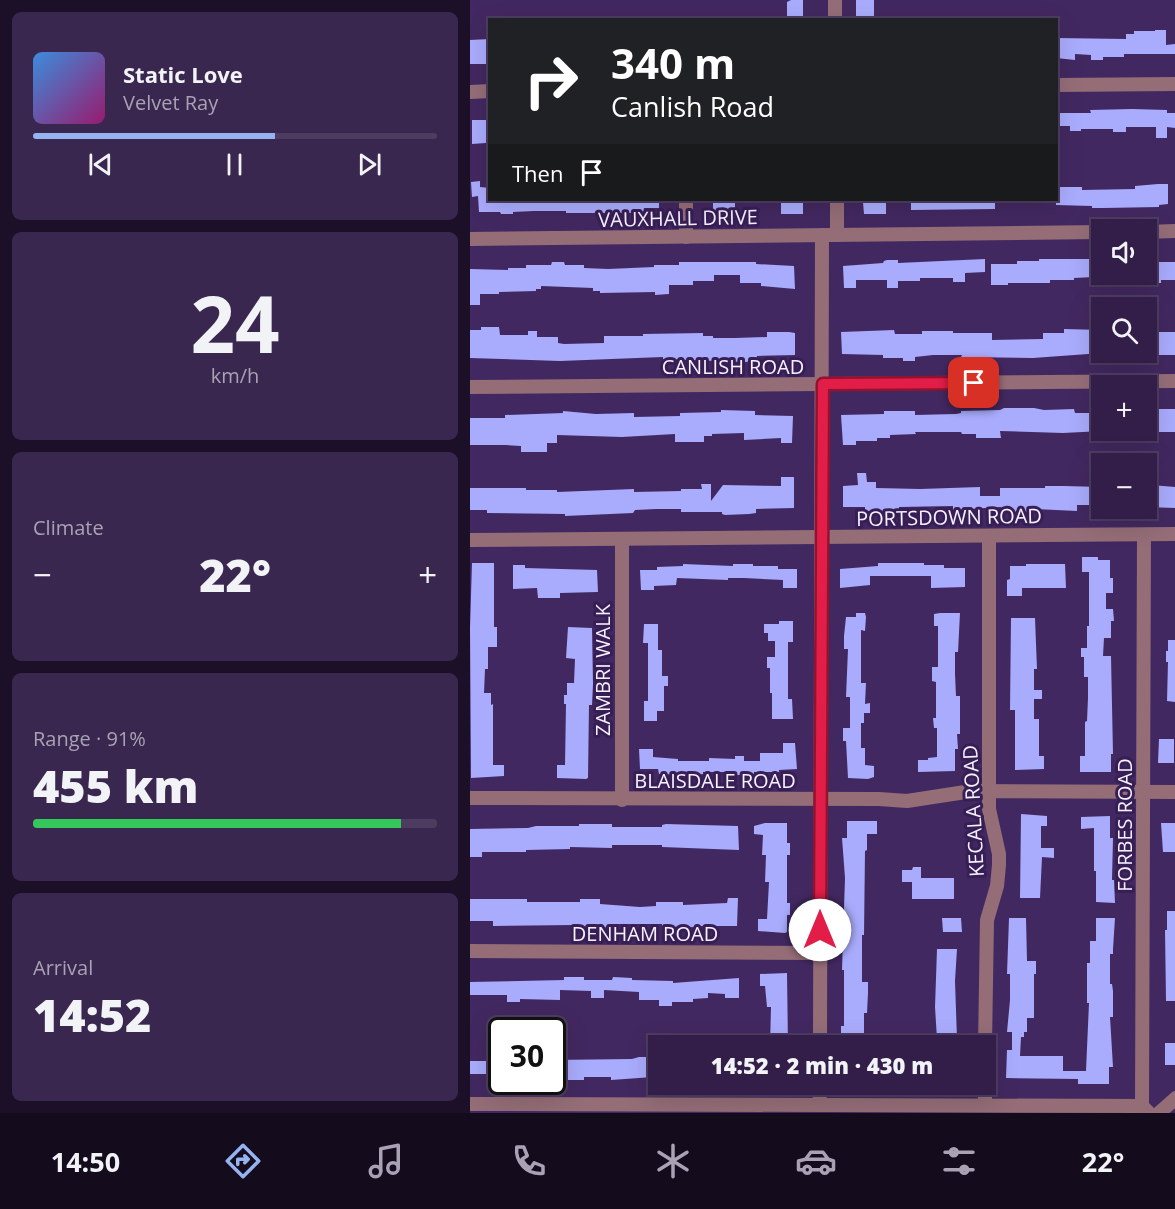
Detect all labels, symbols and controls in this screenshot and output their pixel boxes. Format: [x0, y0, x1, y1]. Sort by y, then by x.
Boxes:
text: 340 m [611, 34, 735, 91]
icon: right [512, 42, 590, 120]
text: Static Love [123, 59, 243, 89]
text: Canlish Road [611, 88, 774, 125]
text: Velvet Ray [123, 89, 218, 116]
icon: previous [84, 148, 117, 181]
icon: pause [218, 148, 251, 181]
icon: next [353, 148, 386, 181]
icon: arrive [575, 156, 608, 189]
text: Then [512, 158, 563, 188]
street label: VAUXHALL DRIVE [598, 203, 758, 233]
map controls [1091, 219, 1157, 519]
button: sound [1091, 219, 1157, 285]
text: 24 [190, 270, 280, 376]
button: search [1091, 297, 1157, 363]
street label: CANLISH ROAD [662, 353, 804, 380]
pin [948, 357, 999, 408]
text: km/h [211, 362, 259, 389]
icon: arrive [957, 366, 990, 399]
button: + [1091, 375, 1157, 441]
button: − [1091, 453, 1157, 519]
street label: PORTSDOWN ROAD [856, 502, 1042, 532]
text: Climate [33, 514, 104, 541]
text: 22° [199, 544, 271, 605]
text: − [33, 552, 52, 597]
text: + [418, 552, 437, 597]
street label: ZAMBRI WALK [589, 603, 616, 736]
text: Range · 91% [33, 725, 146, 752]
street label: KECALA ROAD [956, 744, 990, 878]
text: 455 km [33, 755, 198, 816]
street label: FORBES ROAD [1111, 758, 1138, 892]
street label: BLAISDALE ROAD [634, 767, 796, 794]
position arrow [788, 898, 852, 962]
street label: DENHAM ROAD [572, 920, 718, 947]
text: Arrival [33, 954, 93, 981]
text: 14:52 [33, 984, 151, 1045]
speed limit sign: 30 [488, 1017, 566, 1095]
text: 14:52 · 2 min · 430 m [711, 1050, 933, 1080]
icon: directions [222, 1140, 264, 1182]
icon: music [365, 1140, 407, 1182]
icon: phone [508, 1140, 550, 1182]
icon: climate [652, 1140, 694, 1182]
icon: car [795, 1140, 837, 1182]
icon: filters [938, 1140, 980, 1182]
text: 14:50 [51, 1143, 120, 1180]
text: 22° [1082, 1143, 1124, 1180]

